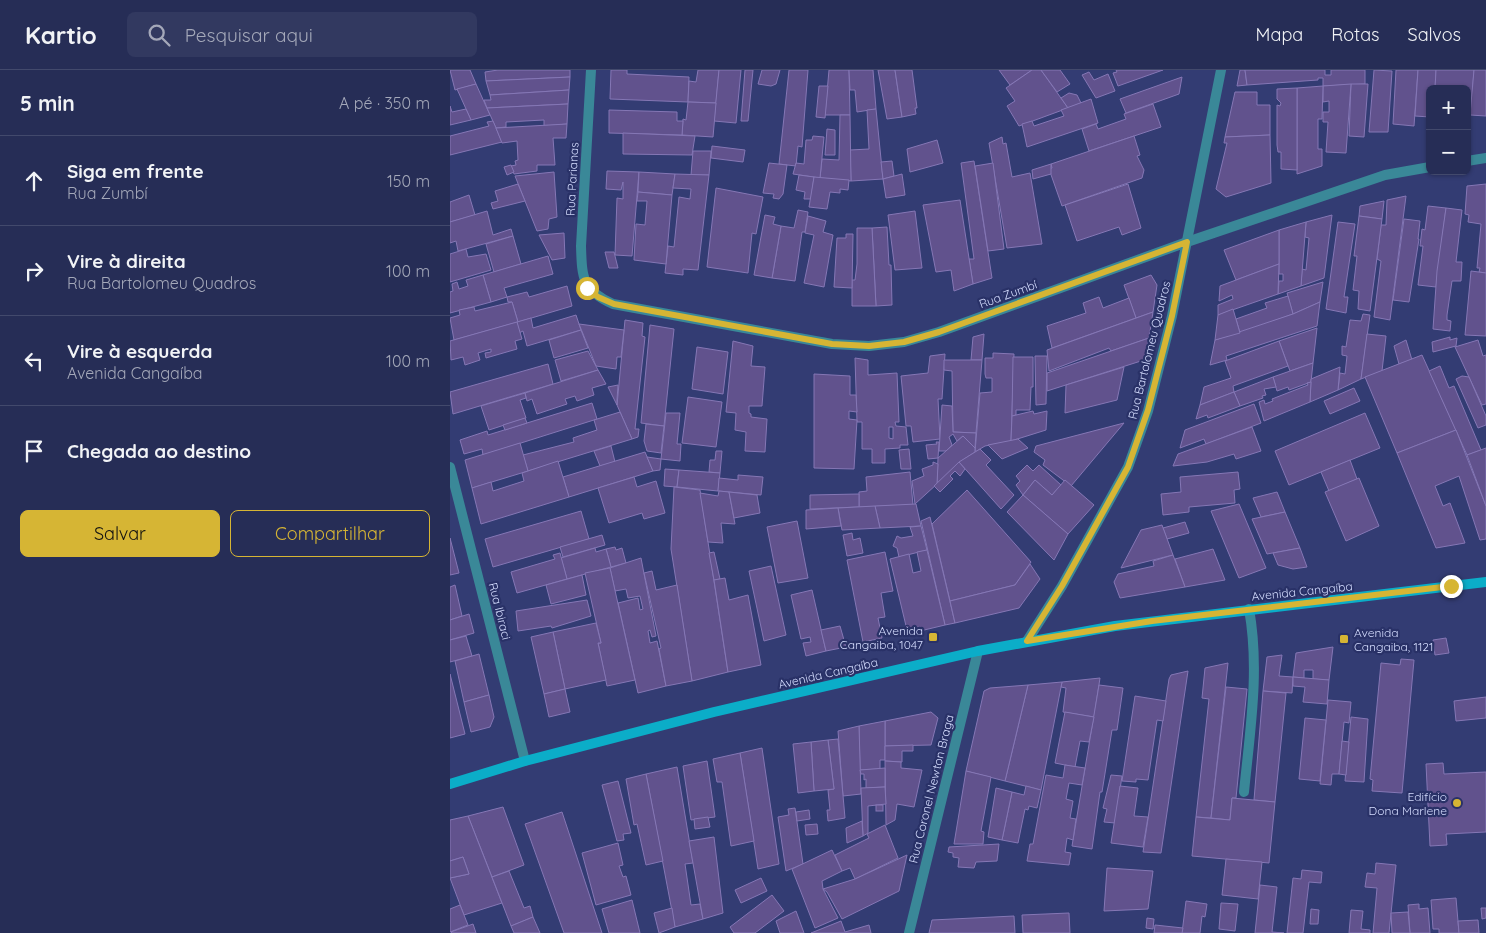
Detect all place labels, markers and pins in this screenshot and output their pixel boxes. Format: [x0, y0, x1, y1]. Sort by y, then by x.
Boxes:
place label: Avenida Cangaiba, 1047 [840, 623, 923, 652]
place label: Avenida Cangaiba, 1121 [1354, 625, 1433, 654]
marker: Avenida Cangaiba, 1047 [927, 631, 939, 643]
marker: Avenida Cangaiba, 1121 [1338, 633, 1350, 645]
place label: Edifício Dona Marlene [1369, 789, 1447, 818]
marker: Edifício Dona Marlene [1451, 797, 1463, 809]

